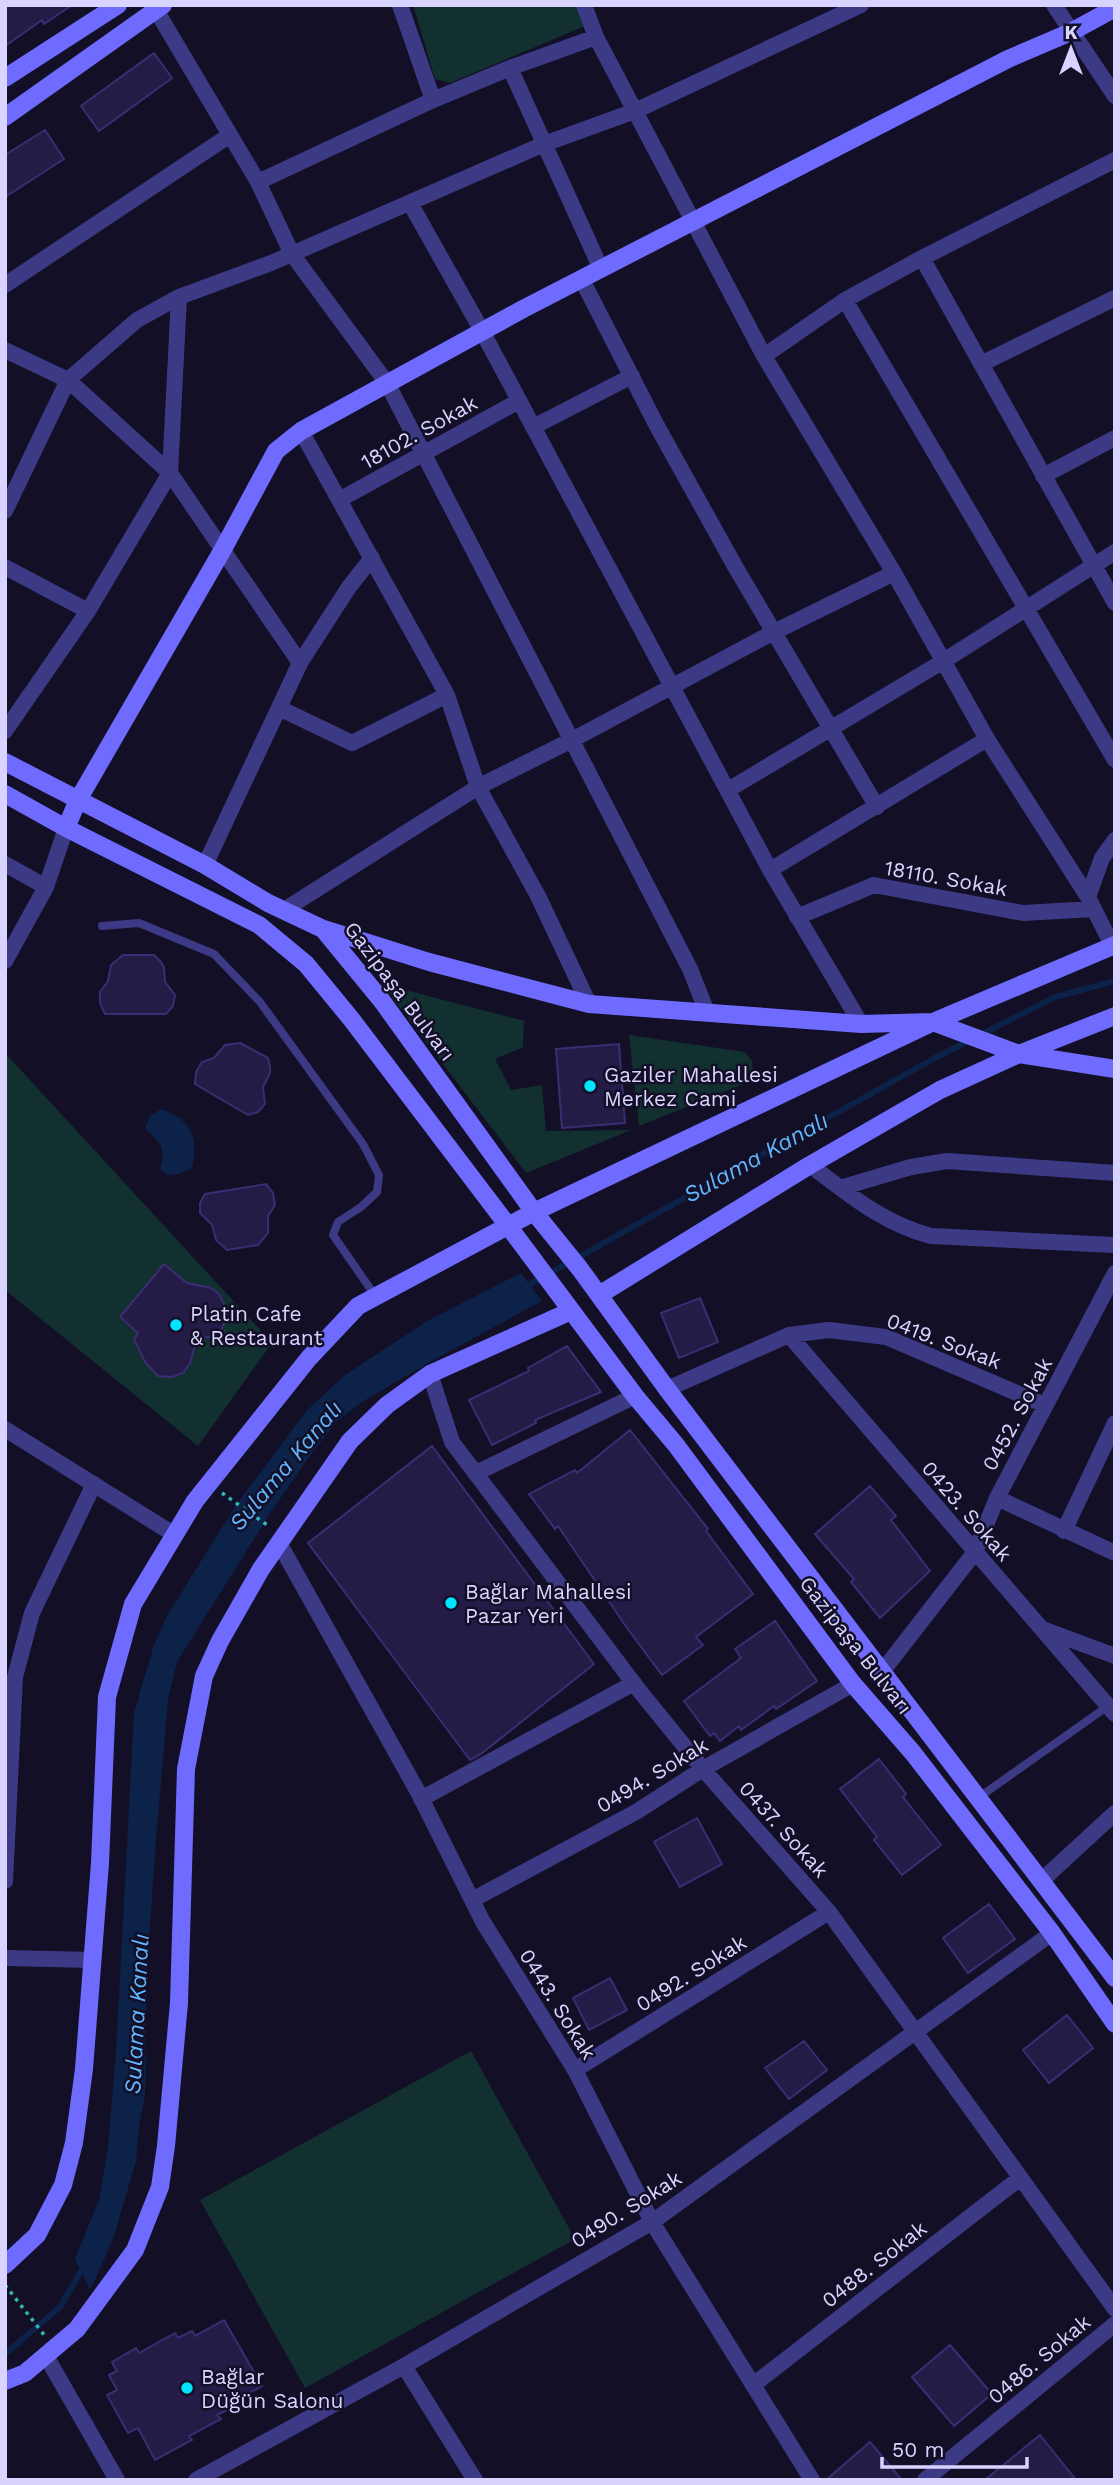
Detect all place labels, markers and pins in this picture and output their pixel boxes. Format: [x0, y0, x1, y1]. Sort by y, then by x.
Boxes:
place label: Gaziler Mahallesi Merkez Cami [604, 1062, 778, 1111]
marker: Gaziler Mahallesi Merkez Cami [582, 1078, 598, 1094]
place label: Platin Cafe & Restaurant [190, 1301, 323, 1350]
marker: Platin Cafe & Restaurant [168, 1317, 184, 1333]
place label: Bağlar Mahallesi Pazar Yeri [465, 1579, 632, 1628]
marker: Bağlar Mahallesi Pazar Yeri [443, 1595, 459, 1611]
place label: Bağlar Düğün Salonu [201, 2364, 344, 2413]
marker: Bağlar Düğün Salonu [179, 2380, 195, 2396]

